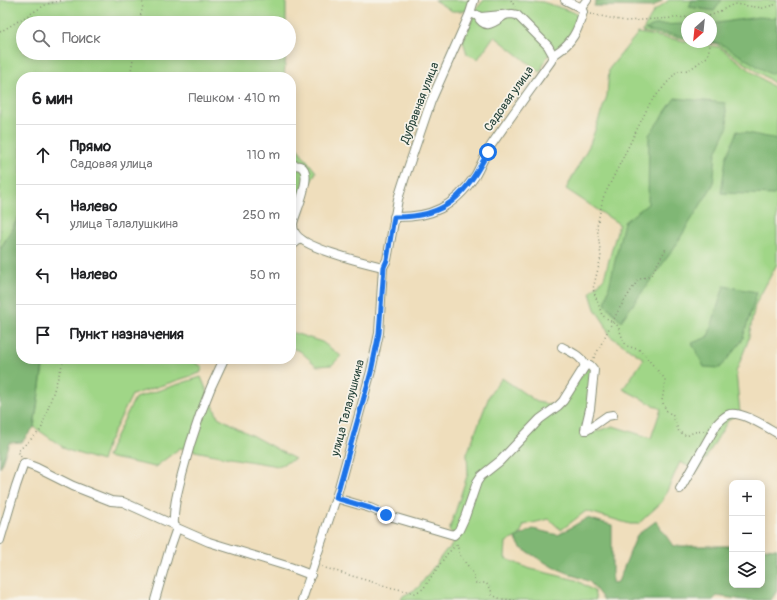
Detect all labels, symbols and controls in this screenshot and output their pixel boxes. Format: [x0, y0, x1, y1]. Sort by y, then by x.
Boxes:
north arrow [681, 12, 717, 48]
search box [16, 16, 296, 60]
icon: search [30, 27, 52, 49]
text: Поиск [62, 29, 101, 48]
street label: Дубравная улица [397, 60, 443, 147]
street label: Садовая улица [481, 63, 537, 135]
text: 6 мин [32, 88, 73, 109]
text: Пешком · 410 m [189, 90, 280, 106]
text: Прямо [70, 137, 111, 156]
route start [479, 143, 497, 161]
icon: ahead [32, 144, 54, 166]
text: 110 m [247, 147, 280, 163]
text: Садовая улица [70, 156, 153, 172]
text: Налево [70, 197, 117, 216]
icon: left [32, 204, 54, 226]
text: 250 m [242, 207, 280, 223]
text: улица Талалушкина [70, 216, 178, 232]
icon: left [32, 264, 54, 286]
text: Налево [70, 265, 117, 284]
text: 50 m [250, 267, 280, 283]
icon: arrive [32, 324, 54, 346]
text: Пункт назначения [70, 325, 184, 344]
street label: улица Талалушкина [328, 358, 368, 459]
map controls [729, 480, 765, 588]
button: + [729, 480, 765, 516]
route end [377, 506, 395, 524]
button: − [729, 516, 765, 552]
button: layers [729, 552, 765, 588]

